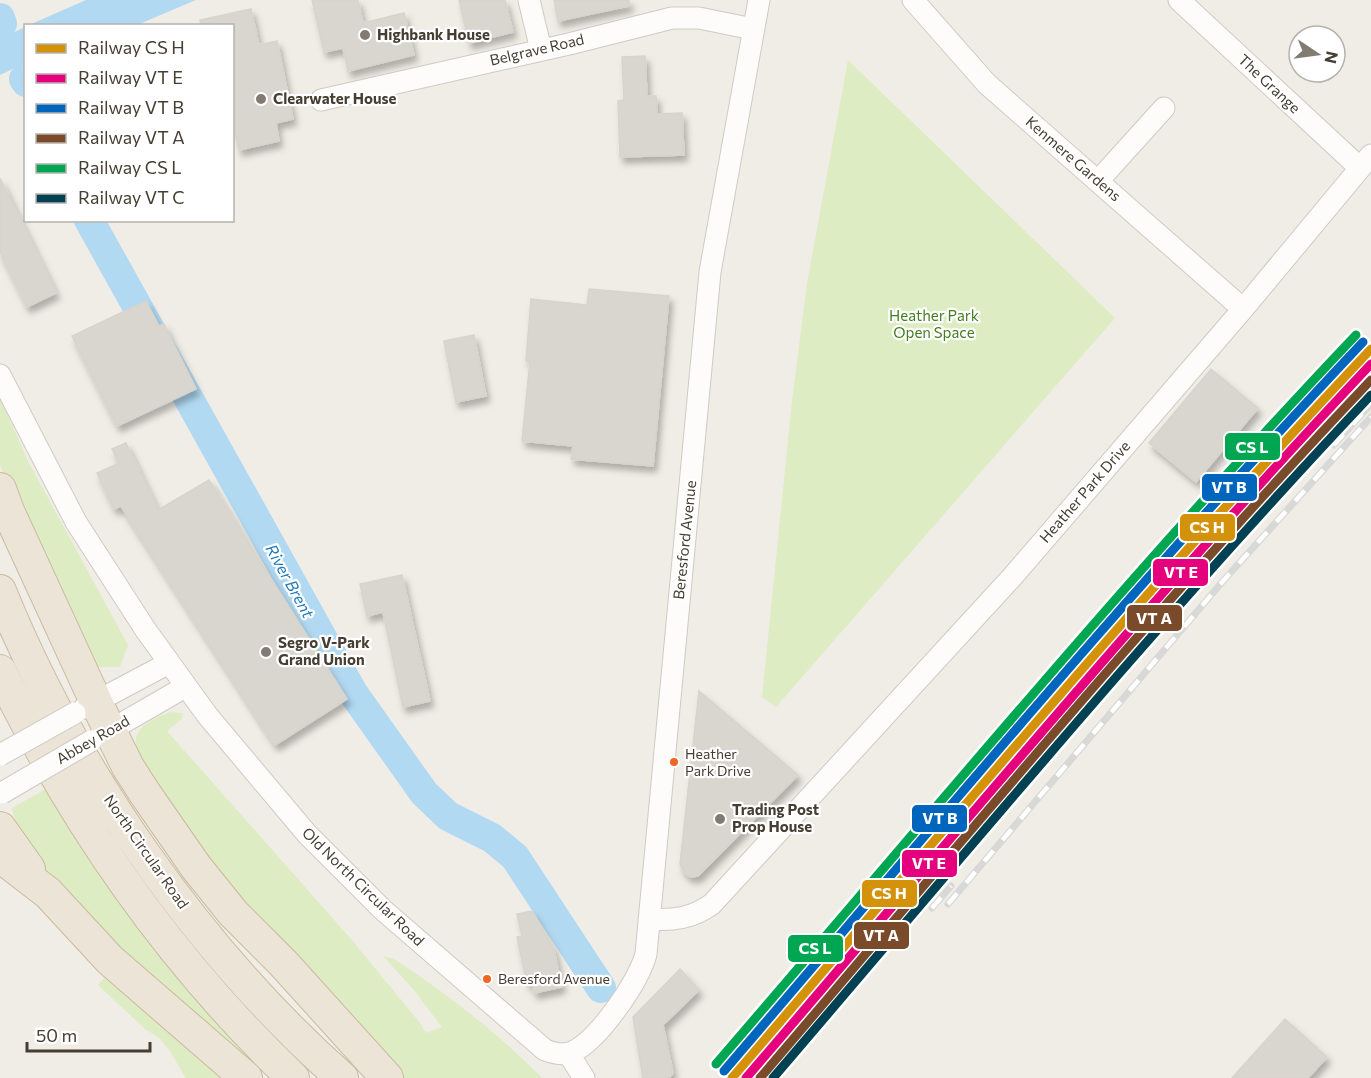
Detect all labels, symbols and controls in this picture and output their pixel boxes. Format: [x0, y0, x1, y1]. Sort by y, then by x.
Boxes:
legend [24, 24, 234, 222]
north arrow [1287, 24, 1347, 84]
place label: Highbank House [377, 25, 490, 43]
marker: Highbank House [358, 28, 372, 42]
street label: Belgrave Road [488, 29, 586, 69]
text: Railway CS H [78, 36, 185, 58]
street label: The Grange [1235, 50, 1304, 117]
text: N [1321, 50, 1343, 65]
text: Railway VT E [78, 66, 183, 88]
place label: Clearwater House [273, 89, 397, 107]
marker: Clearwater House [254, 92, 268, 106]
text: Railway VT B [78, 96, 184, 118]
street label: Kenmere Gardens [1022, 112, 1125, 205]
text: Railway VT A [78, 126, 185, 148]
text: Railway CS L [78, 156, 181, 178]
text: Railway VT C [78, 186, 185, 208]
park label: Heather Park Open Space [889, 306, 979, 341]
line badge: CS L [1224, 432, 1281, 461]
street label: Heather Park Drive [1035, 437, 1133, 546]
text: CS L [1236, 437, 1268, 456]
line badge: VT B [1201, 473, 1258, 502]
text: VT B [1211, 477, 1247, 496]
street label: Beresford Avenue [669, 479, 699, 600]
line badge: CS H [1179, 513, 1236, 542]
text: CS H [1189, 517, 1225, 536]
water label: River Brent [262, 541, 319, 621]
line badge: VT E [1152, 558, 1209, 587]
text: VT E [1164, 562, 1198, 581]
line badge: VT A [1126, 604, 1183, 632]
text: VT A [1136, 608, 1173, 627]
place label: Segro V-Park Grand Union [278, 633, 370, 668]
marker: Segro V-Park Grand Union [259, 645, 273, 659]
street label: Abbey Road [53, 711, 132, 767]
place label: Heather Park Drive [685, 745, 751, 779]
marker: Heather Park Drive [668, 756, 680, 768]
street label: North Circular Road [101, 791, 193, 912]
place label: Trading Post Prop House [732, 800, 819, 835]
line badge: VT B [911, 804, 968, 833]
text: VT B [922, 808, 958, 827]
marker: Trading Post Prop House [713, 812, 727, 826]
street label: Old North Circular Road [299, 823, 428, 949]
line badge: VT E [901, 849, 958, 878]
text: VT E [912, 853, 946, 872]
line badge: CS H [861, 879, 918, 908]
text: CS H [871, 883, 907, 902]
line badge: VT A [853, 921, 910, 950]
text: VT A [863, 925, 900, 944]
line badge: CS L [787, 934, 844, 963]
text: CS L [799, 938, 831, 957]
place label: Beresford Avenue [498, 970, 610, 987]
marker: Beresford Avenue [481, 973, 493, 985]
scale bar [27, 1015, 150, 1053]
text: 50 m [36, 1024, 77, 1046]

